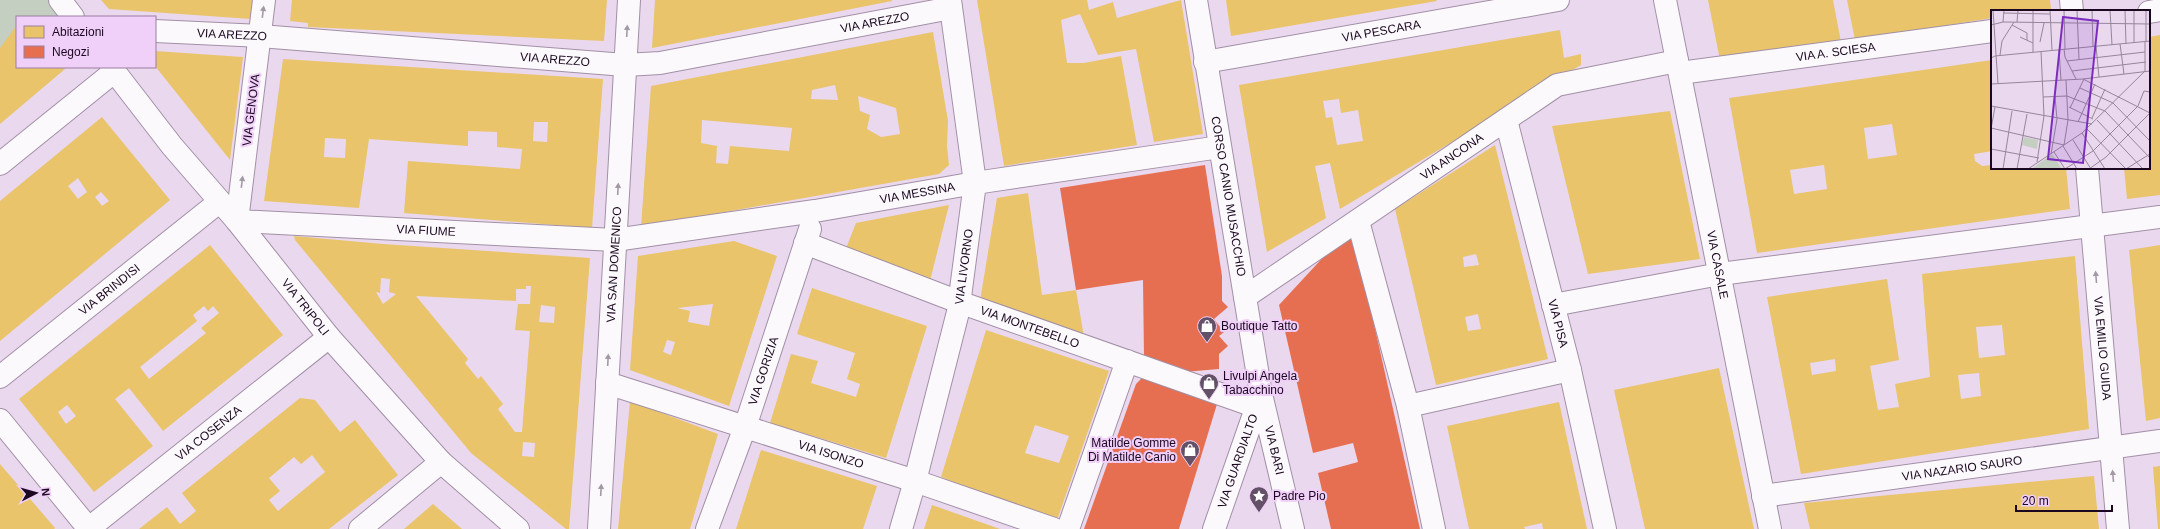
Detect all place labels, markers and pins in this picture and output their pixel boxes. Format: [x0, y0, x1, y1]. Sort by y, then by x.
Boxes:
shop icon: Boutique Tatto [1196, 315, 1218, 343]
place label: Boutique Tatto [1221, 319, 1298, 333]
place label: Livulpi Angela Tabacchino [1223, 369, 1297, 397]
shop icon: Livulpi Angela Tabacchino [1198, 372, 1220, 400]
place label: Matilde Gomme Di Matilde Canio [1088, 436, 1176, 464]
shop icon: Matilde Gomme Di Matilde Canio [1179, 439, 1201, 467]
place icon: Padre Pio [1248, 485, 1270, 513]
place label: Padre Pio [1273, 489, 1326, 503]

